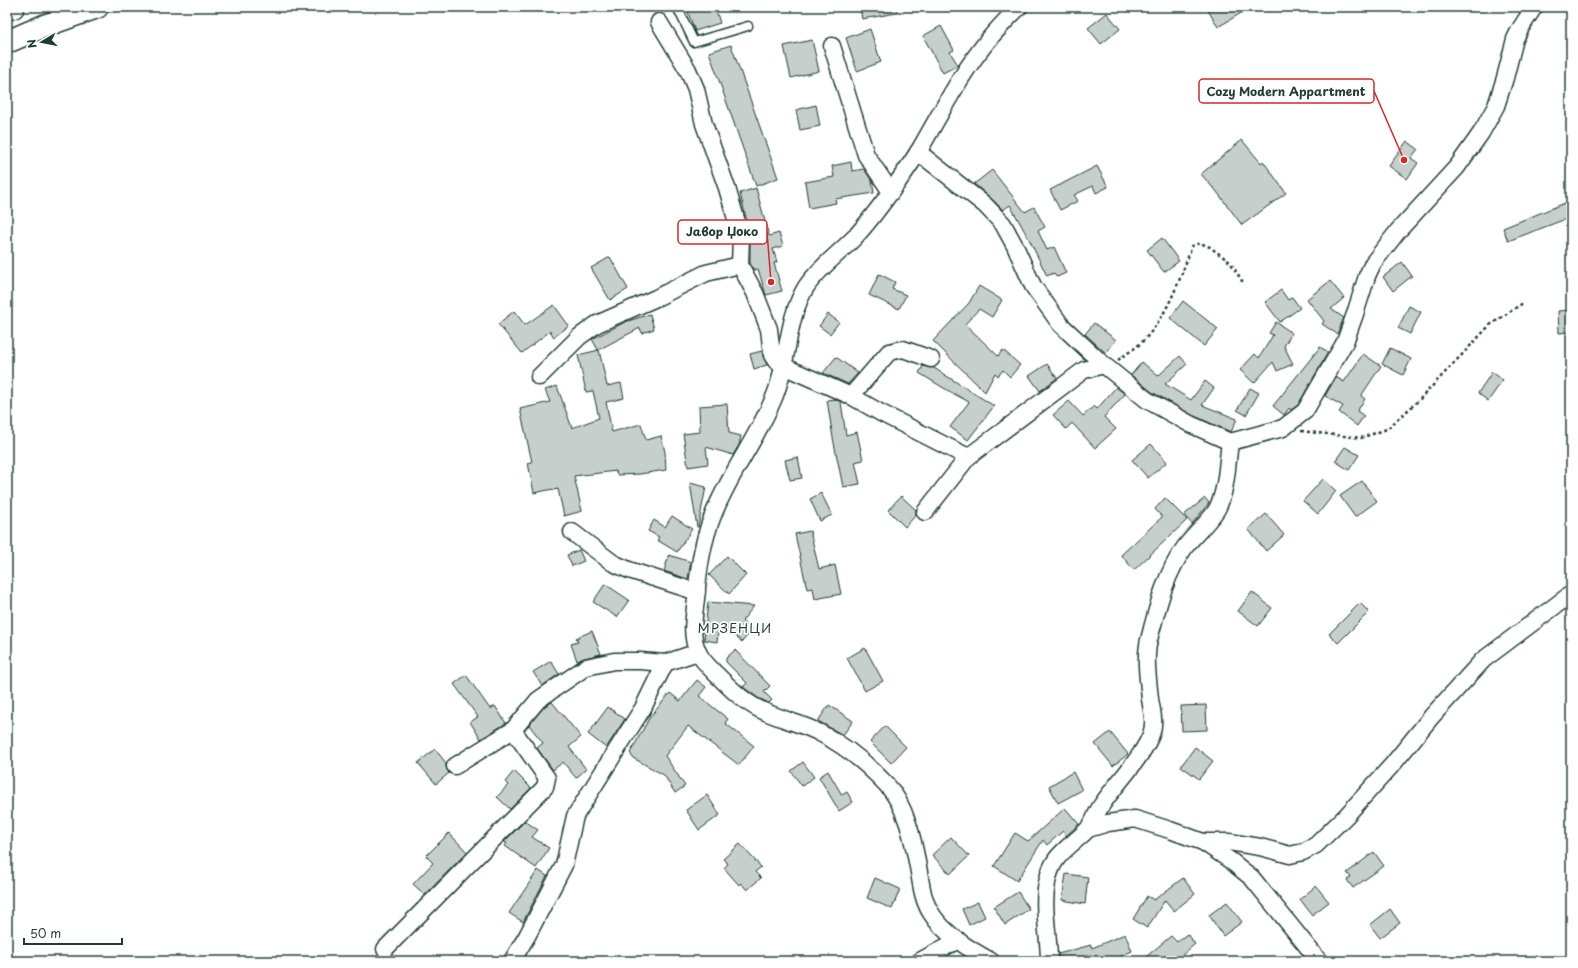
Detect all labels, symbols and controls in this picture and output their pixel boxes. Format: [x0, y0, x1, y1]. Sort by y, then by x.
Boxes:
north arrow [22, 22, 62, 62]
text: N [22, 38, 41, 50]
callout: Cozy Modern Appartment [1199, 79, 1374, 103]
text: Cozy Modern Appartment [1206, 82, 1366, 100]
callout: Јавор Џоко [678, 220, 767, 244]
text: Јавор Џоко [686, 222, 758, 240]
district label: МРЗЕНЦИ [698, 618, 772, 637]
scale bar [24, 920, 122, 946]
text: 50 m [30, 924, 61, 942]

